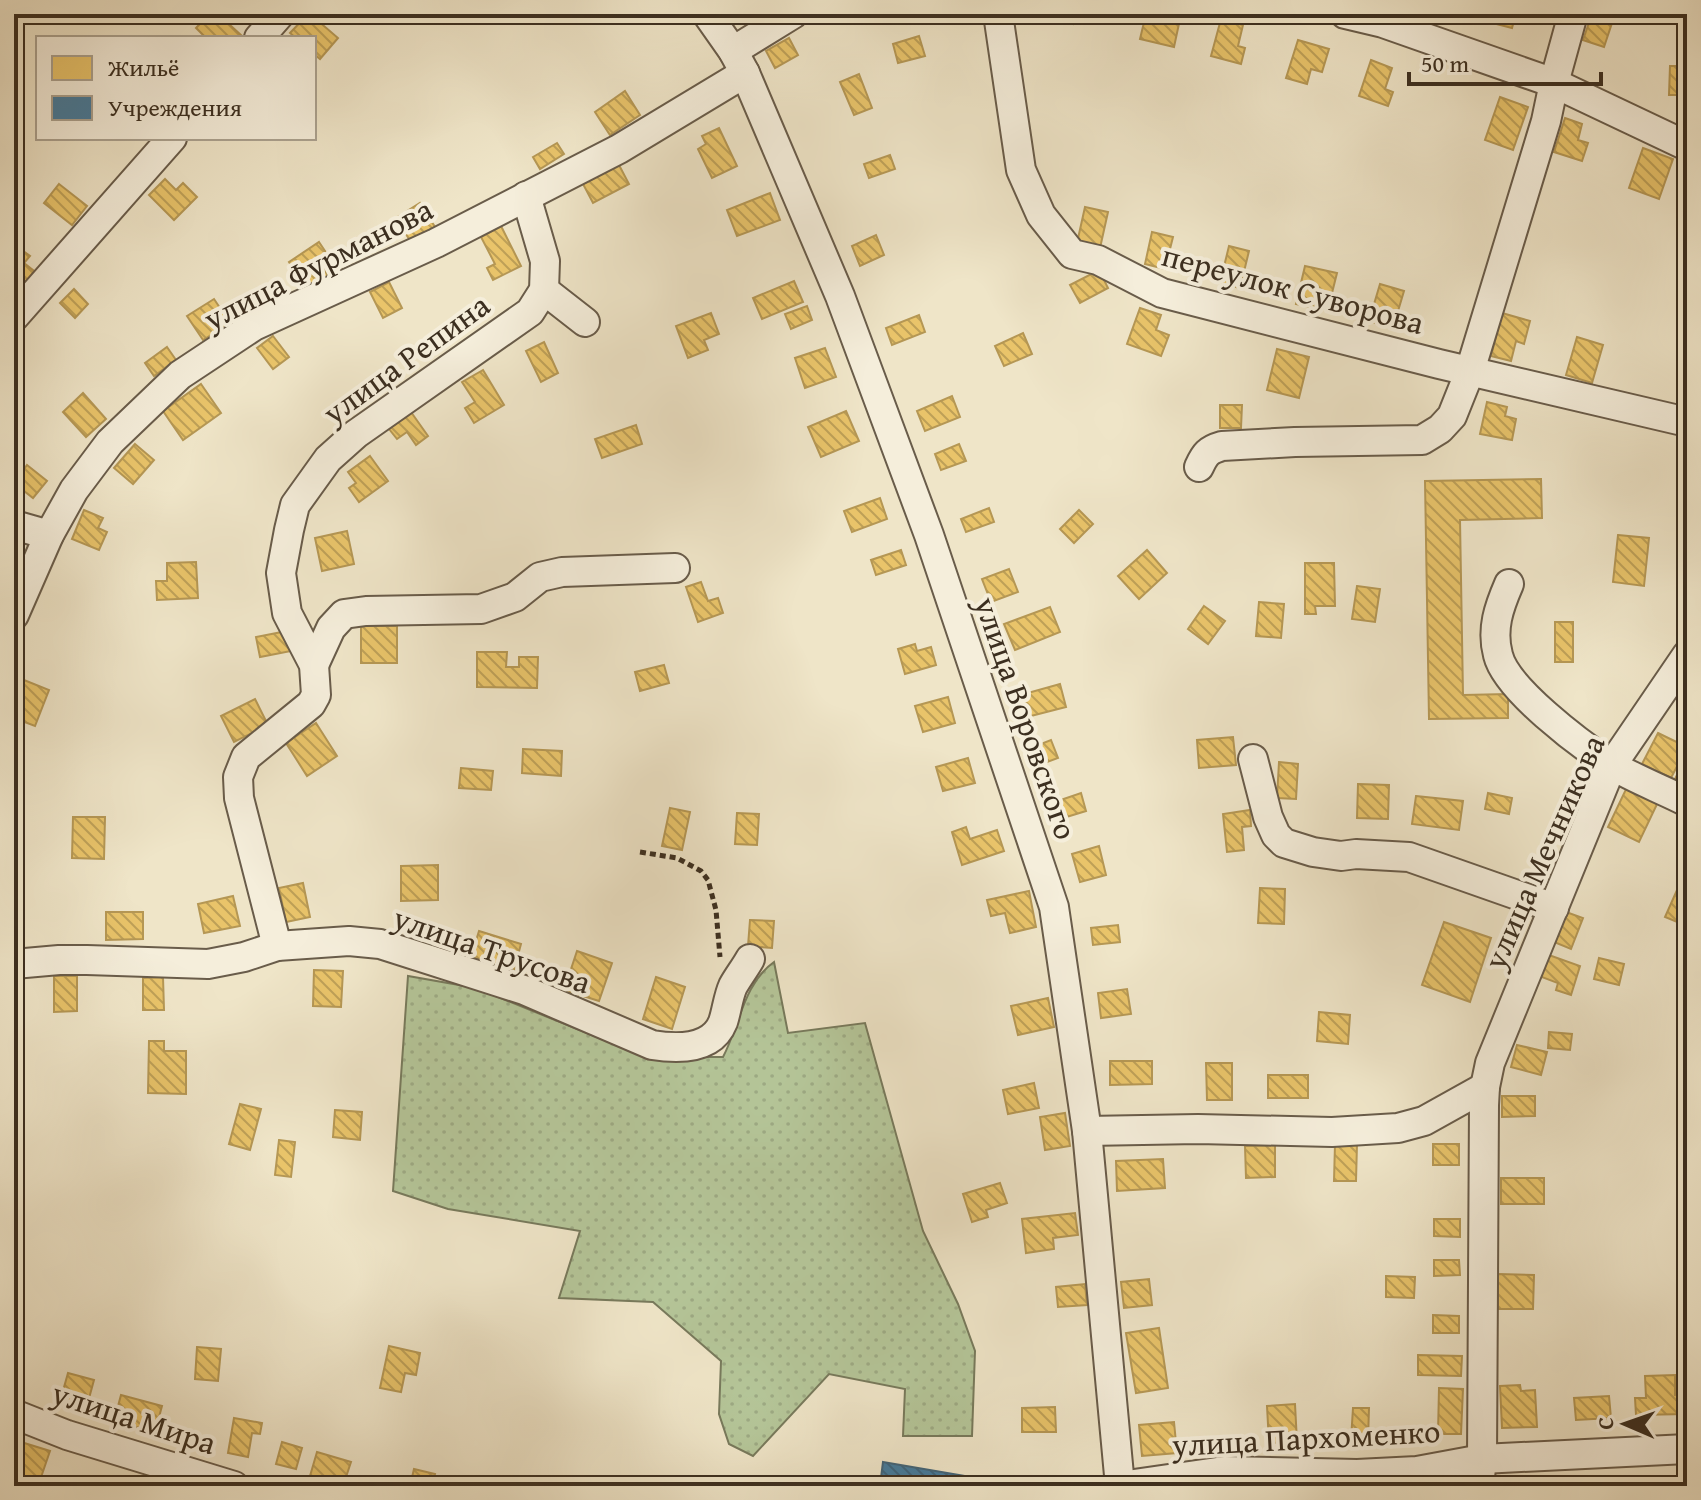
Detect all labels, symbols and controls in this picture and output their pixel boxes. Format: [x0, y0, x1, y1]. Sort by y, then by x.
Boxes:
legend [36, 36, 316, 140]
scale bar [1409, 36, 1601, 86]
text: 50 m [1421, 46, 1469, 81]
text: Жильё [107, 50, 179, 85]
text: Учреждения [108, 90, 242, 125]
street label: улица Фурманова [194, 185, 441, 342]
street label: переулок Суворова [1157, 231, 1430, 346]
street label: улица Репина [312, 281, 500, 436]
street label: улица Воровского [963, 589, 1090, 846]
street label: улица Мечникова [1470, 726, 1617, 977]
street label: улица Трусова [386, 893, 598, 1006]
street label: улица Мира [45, 1369, 223, 1466]
north arrow [1585, 1384, 1665, 1464]
street label: улица Пархоменко [1170, 1407, 1441, 1468]
text: С [1589, 1417, 1621, 1430]

